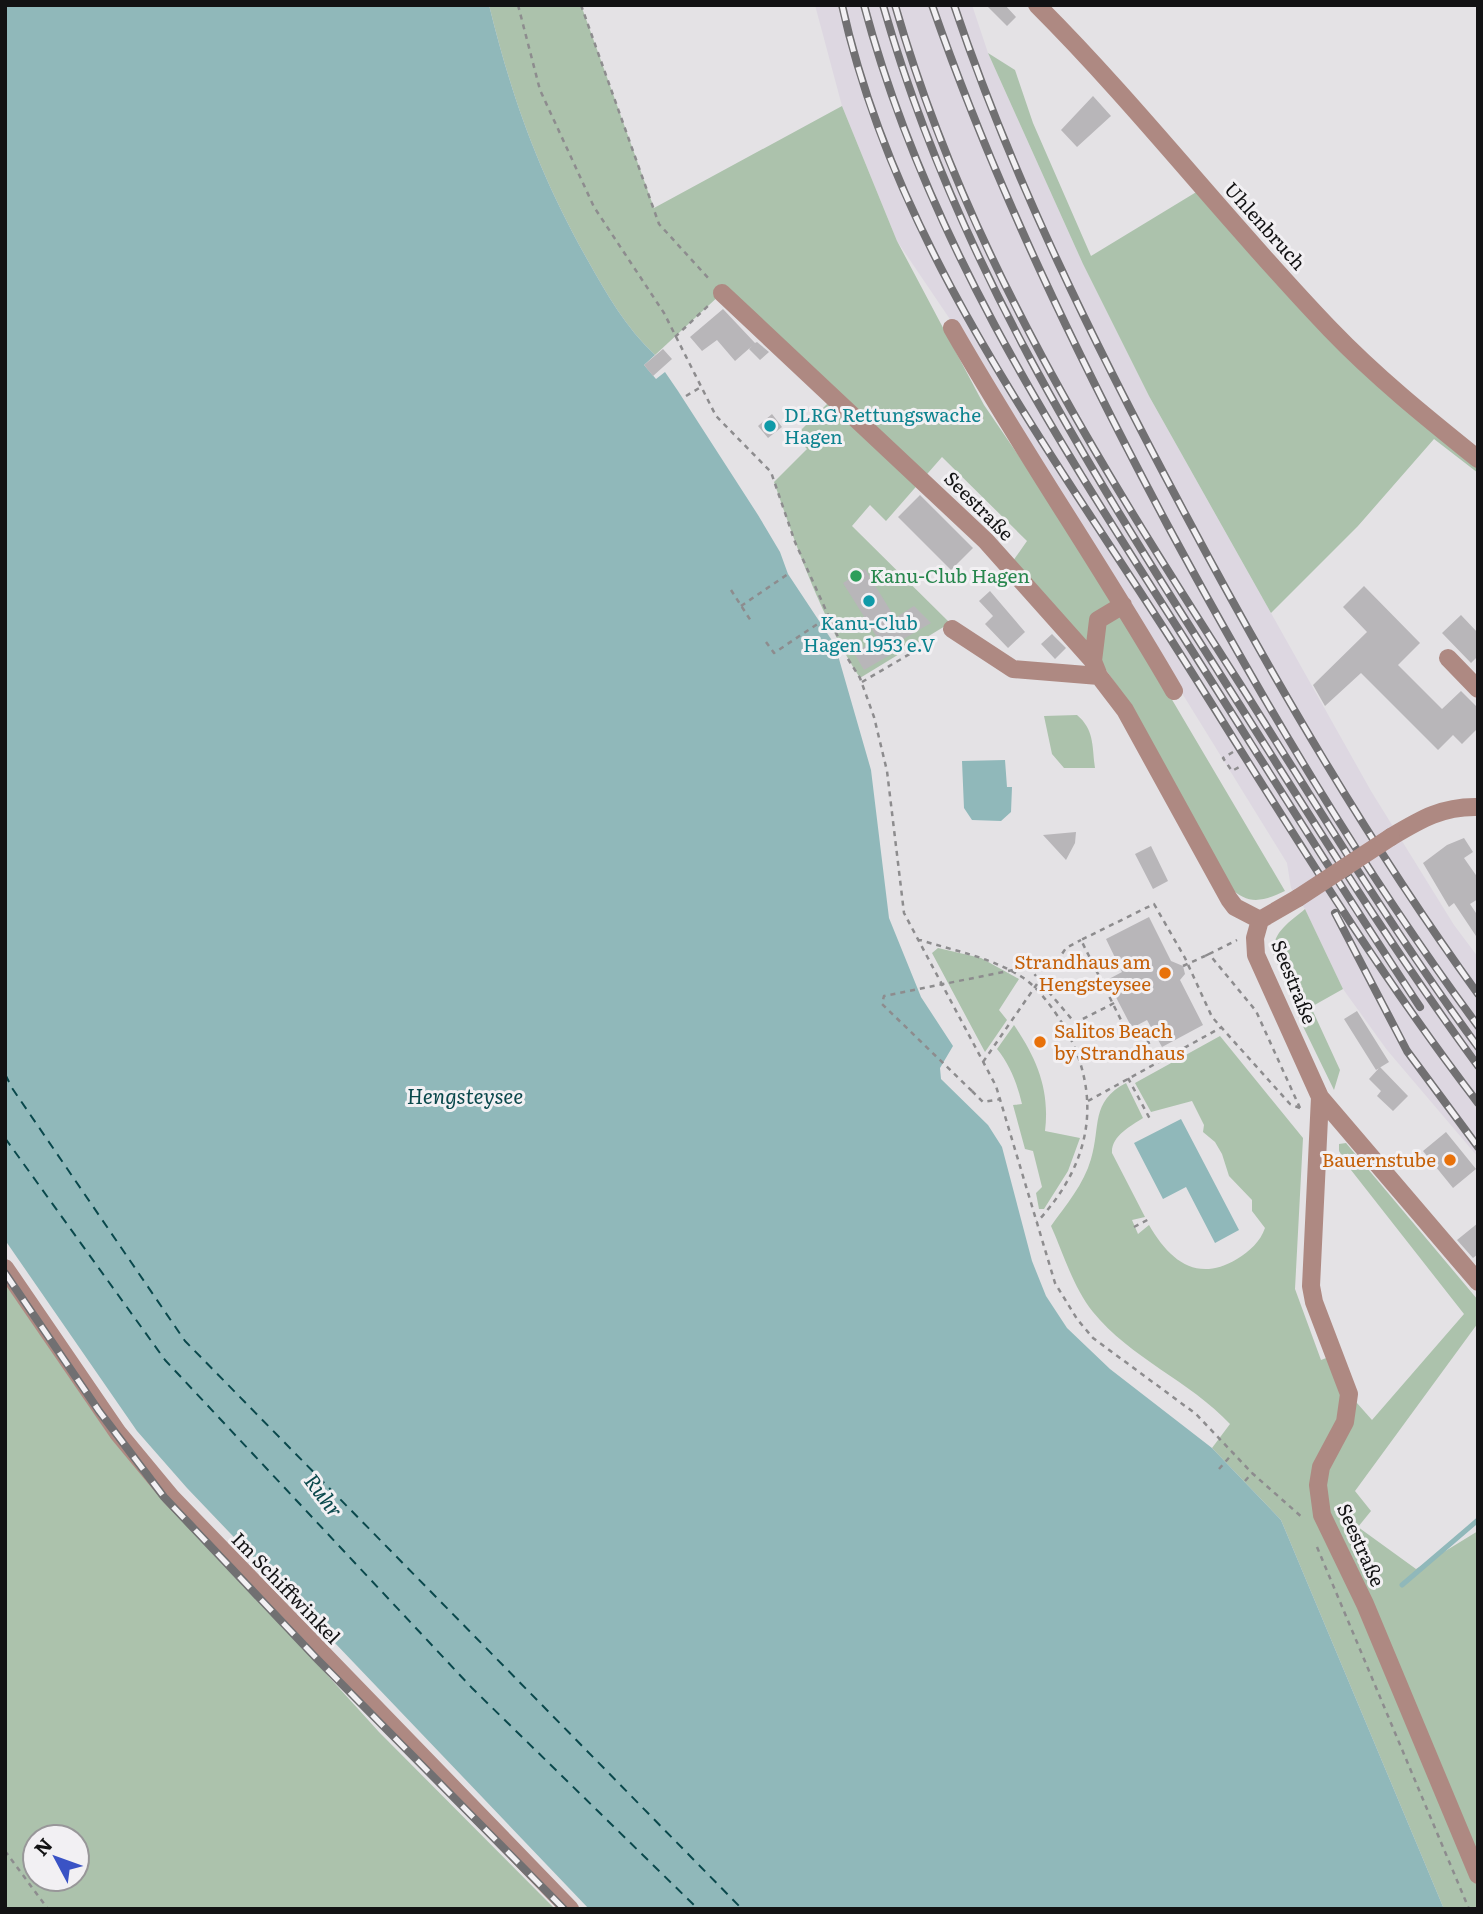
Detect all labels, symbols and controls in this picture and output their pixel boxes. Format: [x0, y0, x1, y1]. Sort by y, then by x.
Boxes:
street label: Uhlenbruch [1218, 175, 1313, 276]
place label: DLRG Rettungswache Hagen [784, 400, 981, 450]
marker: DLRG Rettungswache Hagen [762, 418, 778, 434]
street label: Seestraße [939, 464, 1021, 547]
place label: Kanu-Club Hagen [870, 561, 1030, 589]
marker: Kanu-Club Hagen [848, 568, 864, 584]
marker: Kanu-Club Hagen 1953 e.V [861, 593, 877, 609]
place label: Kanu-Club Hagen 1953 e.V [803, 608, 935, 658]
street label: Seestraße [1265, 935, 1325, 1028]
place label: Strandhaus am Hengsteysee [1014, 947, 1151, 997]
marker: Strandhaus am Hengsteysee [1157, 965, 1173, 981]
place label: Salitos Beach by Strandhaus [1054, 1016, 1185, 1066]
marker: Salitos Beach by Strandhaus [1032, 1034, 1048, 1050]
water label: Hengsteysee [407, 1079, 523, 1110]
place label: Bauernstube [1322, 1145, 1436, 1173]
marker: Bauernstube [1442, 1152, 1458, 1168]
water label: Ruhr [298, 1466, 352, 1523]
street label: Seestraße [1331, 1499, 1393, 1591]
street label: Im Schiffwinkel [226, 1525, 347, 1649]
north arrow [21, 1823, 91, 1893]
text: N [27, 1831, 58, 1861]

